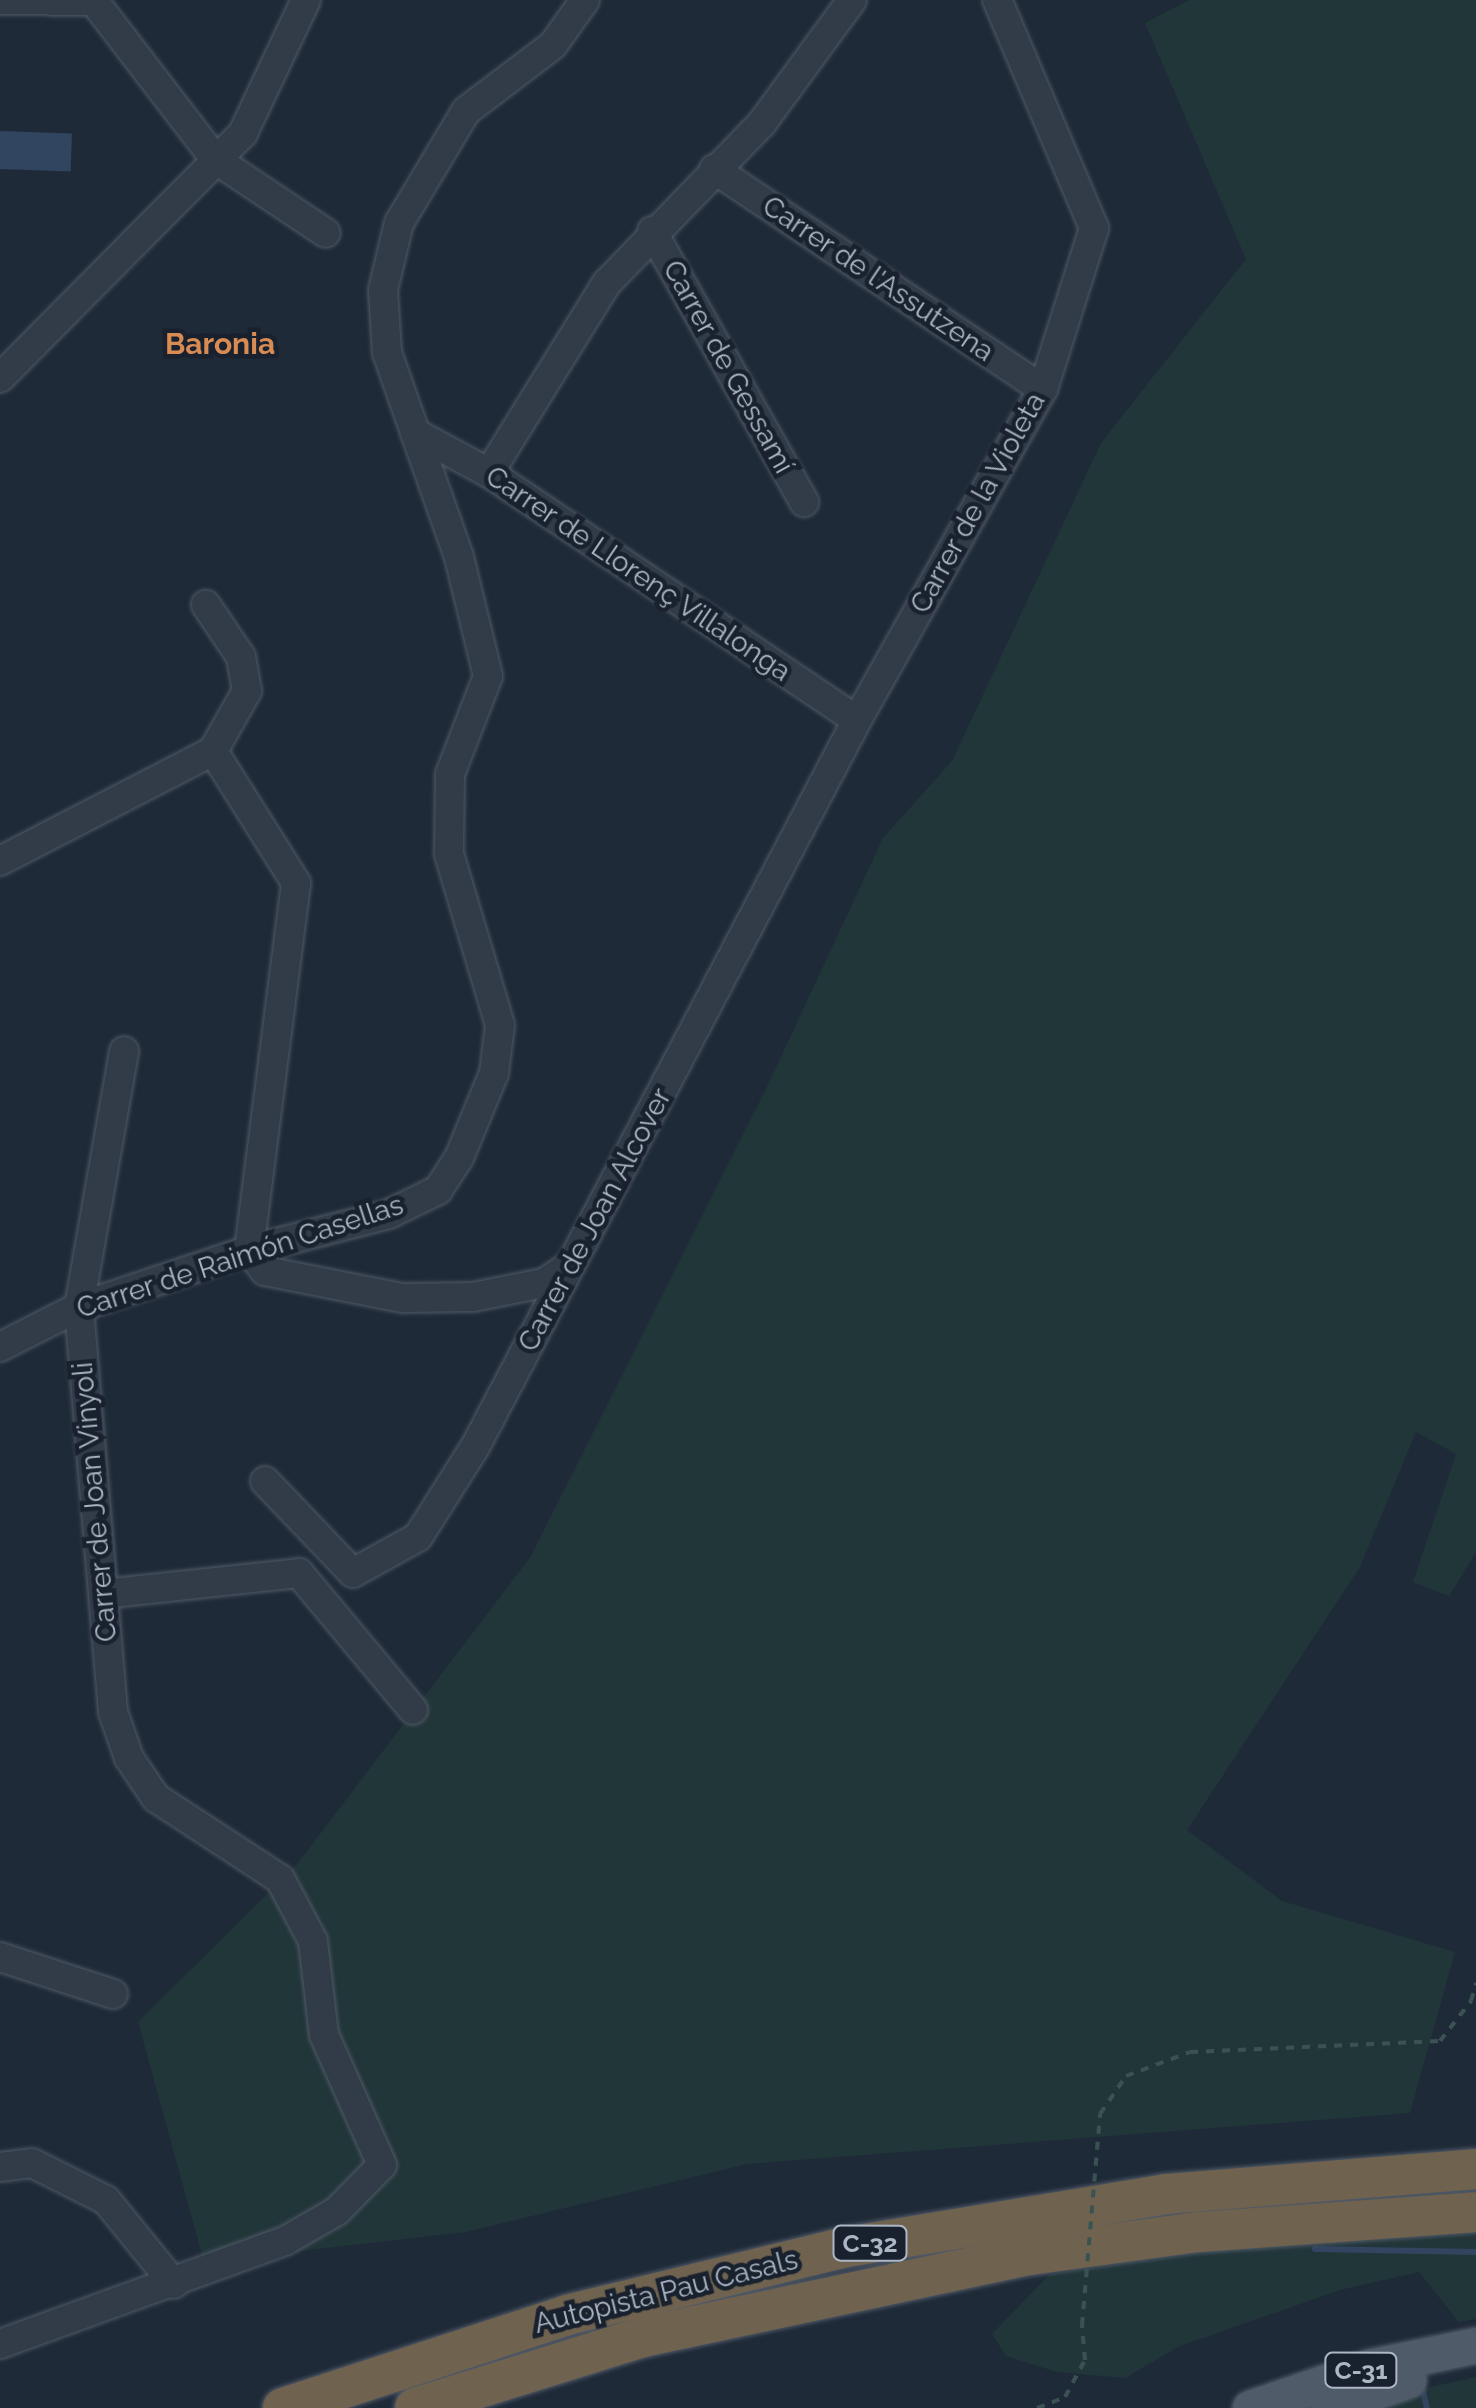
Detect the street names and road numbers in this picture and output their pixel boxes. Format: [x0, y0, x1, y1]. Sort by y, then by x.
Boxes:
street label: Carrer de l'Assutzena [756, 189, 1000, 369]
street label: Carrer de Gessamí [655, 254, 801, 480]
street label: Carrer de la Violeta [903, 386, 1053, 620]
street label: Carrer de Llorenç Villalonga [479, 459, 797, 689]
street label: Carrer de Joan Alcover [511, 1082, 679, 1358]
street label: Carrer de Raimón Casellas [72, 1188, 408, 1326]
street label: Carrer de Joan Vinyoli [66, 1360, 124, 1644]
road number: C-32 [832, 2223, 908, 2263]
street label: Autopista Pau Casals [531, 2243, 801, 2341]
road number: C-31 [1324, 2350, 1398, 2390]

